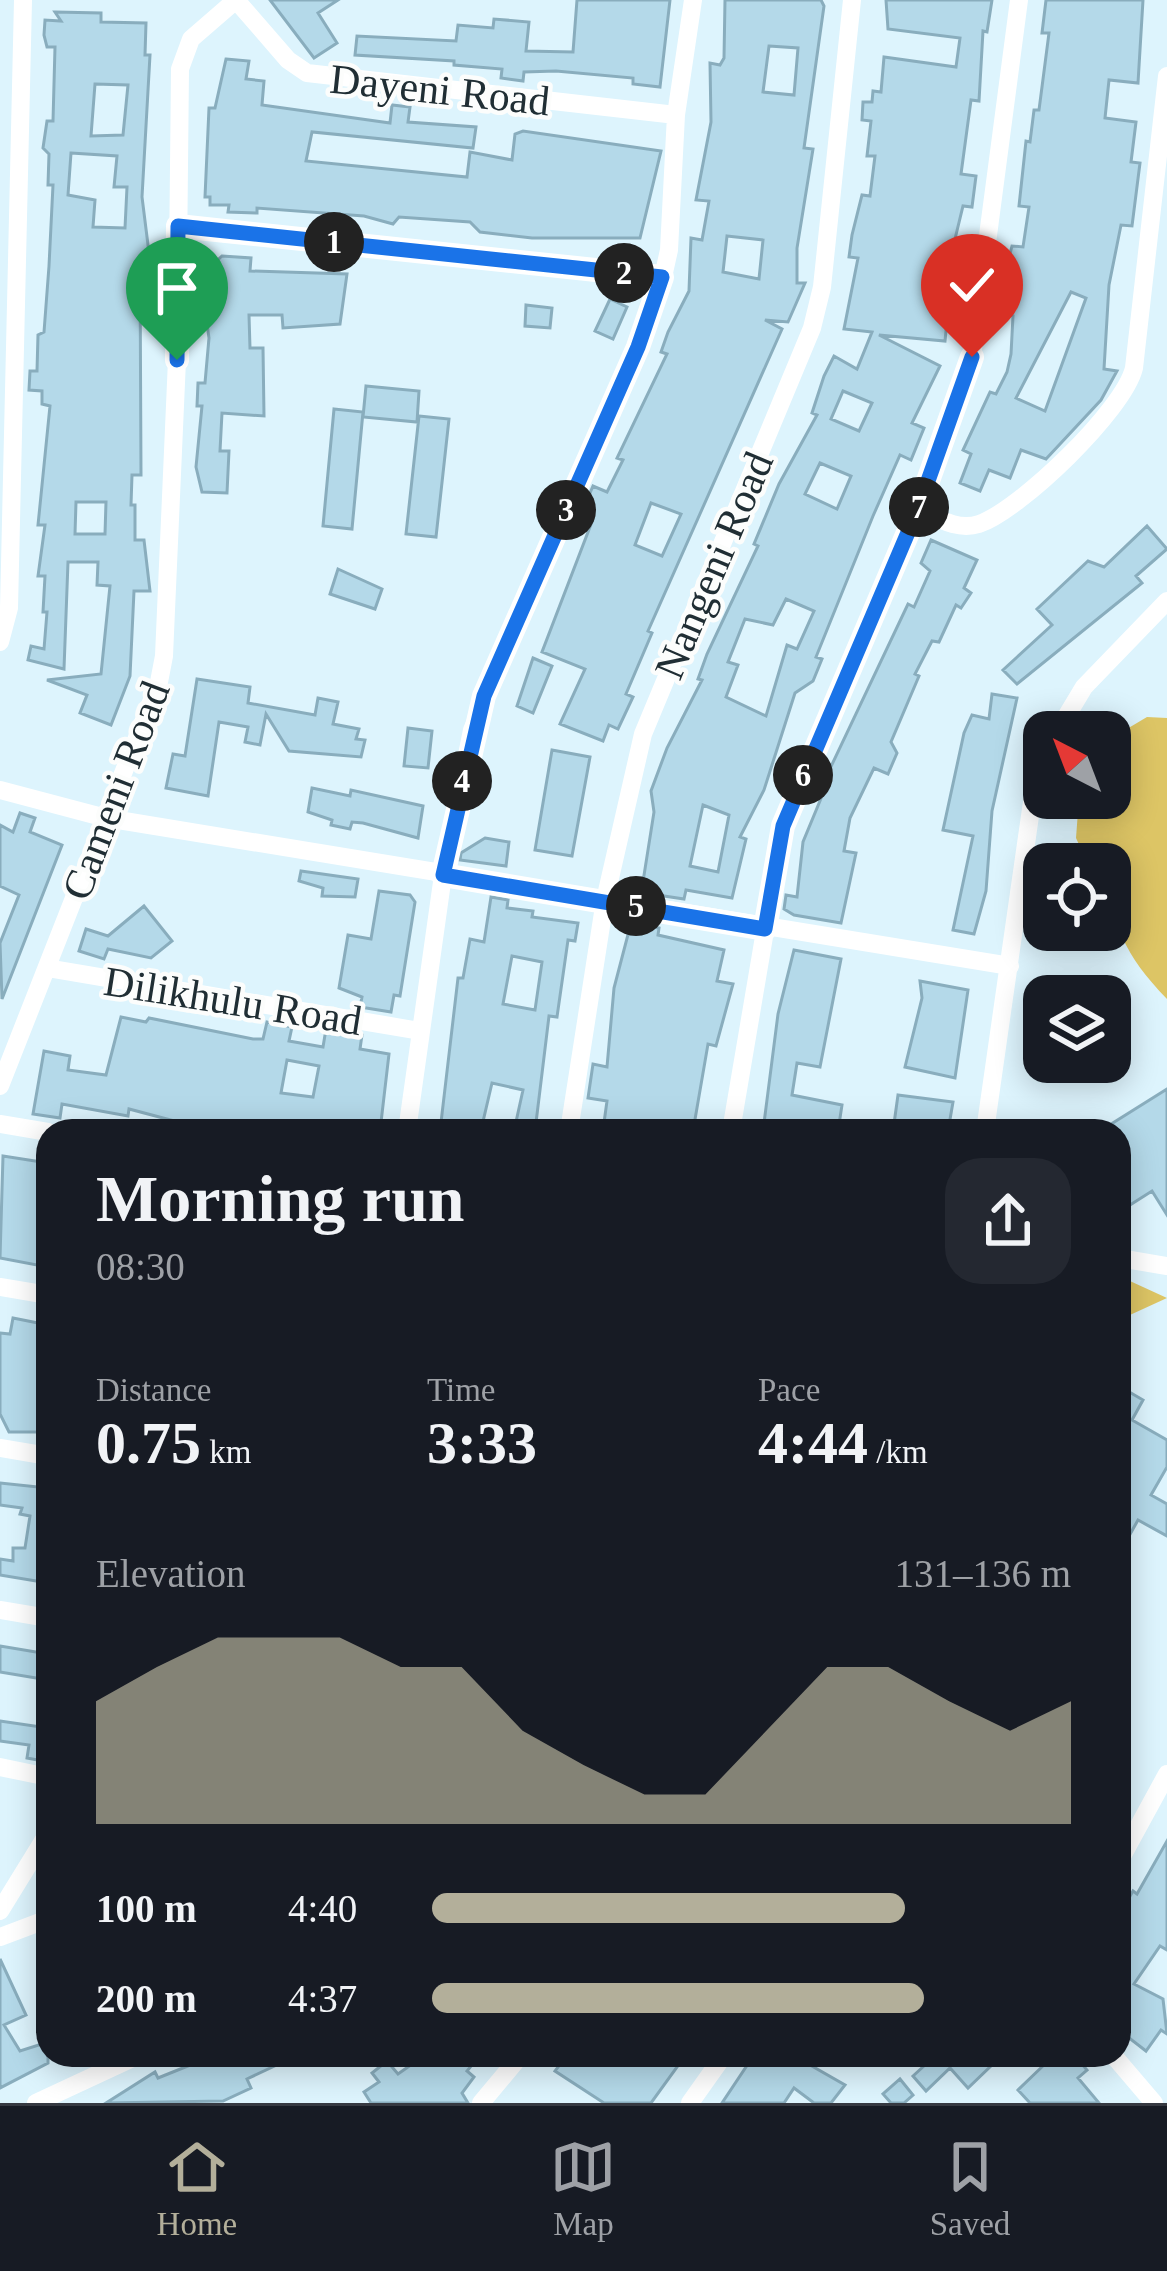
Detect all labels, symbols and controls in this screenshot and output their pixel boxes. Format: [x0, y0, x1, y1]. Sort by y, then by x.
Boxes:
street label: Dayeni Road [328, 56, 552, 124]
pin: 1 [304, 212, 364, 272]
text: 1 [326, 224, 342, 260]
pin [921, 234, 1023, 357]
pin [126, 237, 228, 360]
pin: 2 [594, 243, 654, 303]
icon: check [939, 252, 1005, 318]
icon: arrive [144, 255, 210, 321]
text: 2 [616, 255, 632, 291]
street label: Nangeni Road [646, 445, 782, 686]
pin: 7 [889, 477, 949, 537]
pin: 3 [536, 480, 596, 540]
text: 7 [911, 489, 927, 525]
text: 3 [558, 492, 574, 528]
street label: Cameni Road [53, 675, 179, 906]
north arrow [1023, 711, 1131, 819]
map controls [1023, 711, 1131, 1083]
pin: 6 [773, 745, 833, 805]
pin: 4 [432, 751, 492, 811]
text: 6 [795, 757, 811, 793]
text: 4 [454, 763, 470, 799]
button: locate [1023, 843, 1131, 951]
pin: 5 [606, 876, 666, 936]
text: 5 [628, 888, 644, 924]
street label: Dilikhulu Road [101, 958, 365, 1044]
button: layers [1023, 975, 1131, 1083]
button: share [945, 1158, 1071, 1284]
text: Morning run [96, 1162, 465, 1235]
text: 08:30 [96, 1245, 185, 1288]
text: Distance [96, 1372, 211, 1408]
text: Time [427, 1372, 495, 1408]
text: Pace [758, 1372, 820, 1408]
text: 0.75 [96, 1410, 201, 1476]
text: 3:33 [427, 1410, 537, 1476]
text: 4:44 [758, 1410, 868, 1476]
text: km [201, 1434, 251, 1470]
text: /km [868, 1434, 928, 1470]
text: Elevation [96, 1552, 245, 1595]
text: 131–136 m [894, 1552, 1071, 1595]
text: 100 m [96, 1887, 197, 1930]
text: 4:40 [288, 1887, 357, 1930]
text: 200 m [96, 1977, 197, 2020]
text: 4:37 [288, 1977, 357, 2020]
tab: Home [157, 2134, 237, 2243]
tab: Map [550, 2134, 616, 2243]
tab: Saved [930, 2134, 1010, 2243]

